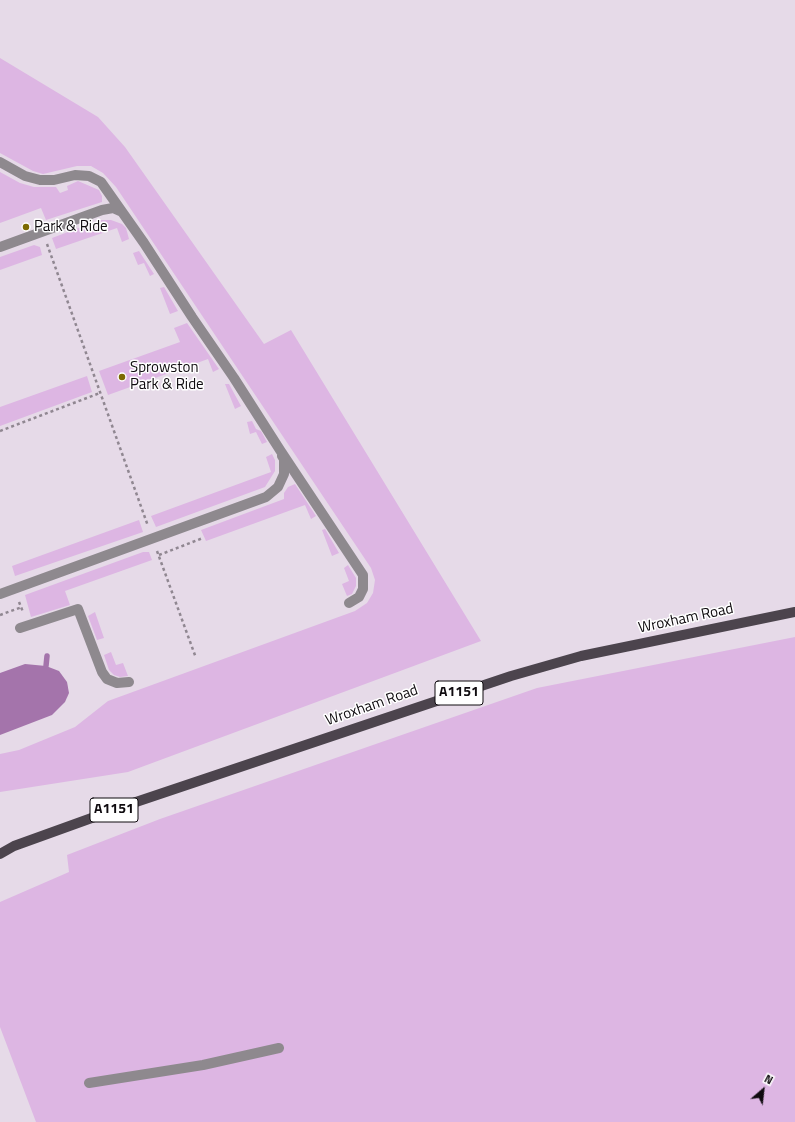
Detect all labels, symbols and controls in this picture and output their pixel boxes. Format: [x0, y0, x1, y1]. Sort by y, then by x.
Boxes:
place label: Park & Ride [34, 218, 108, 236]
marker: Park & Ride [21, 222, 31, 232]
place label: Sprowston Park & Ride [130, 359, 204, 394]
marker: Sprowston Park & Ride [117, 372, 127, 382]
street label: Wroxham Road [637, 600, 735, 638]
road number: A1151 [435, 681, 483, 705]
street label: Wroxham Road [323, 682, 421, 730]
road number: A1151 [90, 798, 138, 822]
north arrow [743, 1070, 783, 1110]
text: N [762, 1071, 776, 1088]

